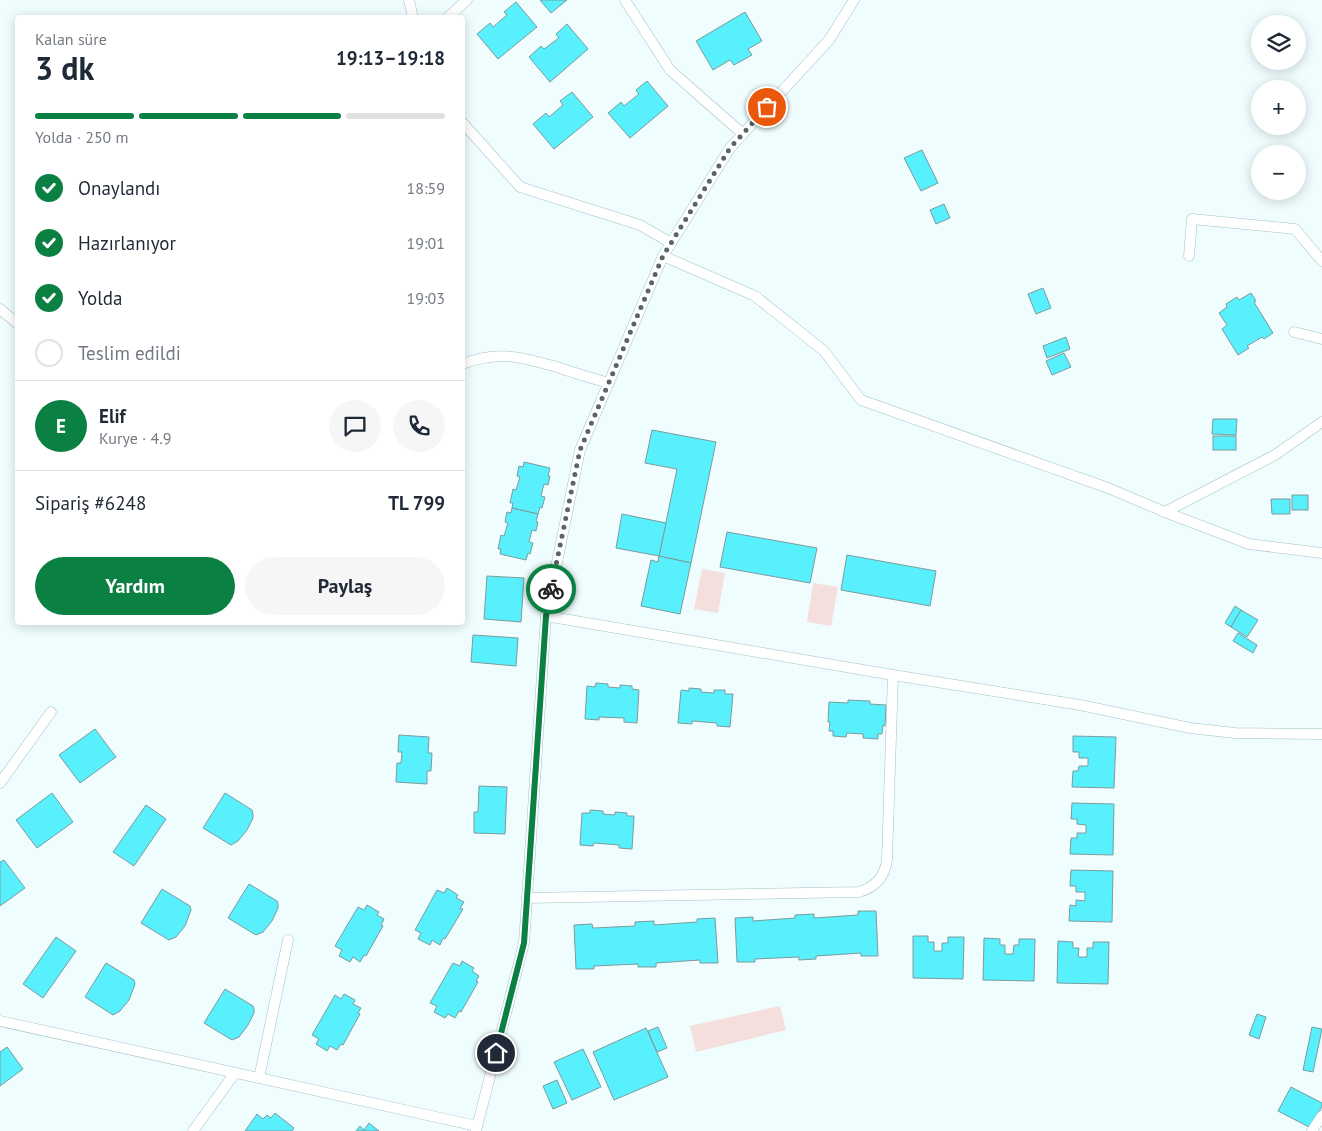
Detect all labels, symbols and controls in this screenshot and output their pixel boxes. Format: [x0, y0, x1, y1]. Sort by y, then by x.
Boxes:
map controls [1251, 15, 1306, 200]
button: layers [1251, 15, 1306, 70]
text: Kalan süre [35, 29, 107, 49]
text: 19:13–19:18 [336, 46, 445, 70]
text: 3 dk [35, 47, 94, 89]
button: + [1251, 80, 1306, 135]
pin [746, 86, 788, 128]
icon: bag [753, 93, 781, 121]
text: Yolda · 250 m [35, 127, 129, 147]
button: − [1251, 145, 1306, 200]
icon: check [35, 174, 63, 202]
text: Onaylandı [78, 176, 160, 200]
text: 18:59 [407, 178, 445, 198]
icon: check [35, 229, 63, 257]
text: Hazırlanıyor [78, 231, 176, 255]
text: 19:01 [407, 233, 445, 253]
icon: check [35, 284, 63, 312]
text: Yolda [78, 286, 122, 310]
text: 19:03 [407, 288, 445, 308]
text: Teslim edildi [78, 341, 181, 365]
button: chat [329, 400, 381, 452]
button: phone [393, 400, 445, 452]
text: Elif [99, 404, 126, 428]
text: E [56, 414, 66, 438]
text: Kurye · 4.9 [99, 428, 171, 448]
text: Sipariş #6248 [35, 491, 146, 515]
text: TL 799 [388, 491, 445, 515]
button: Yardım [35, 557, 235, 615]
button: Paylaş [245, 557, 445, 615]
courier [526, 564, 576, 614]
icon: bike [537, 575, 565, 603]
pin [475, 1032, 517, 1074]
icon: home [482, 1039, 510, 1067]

